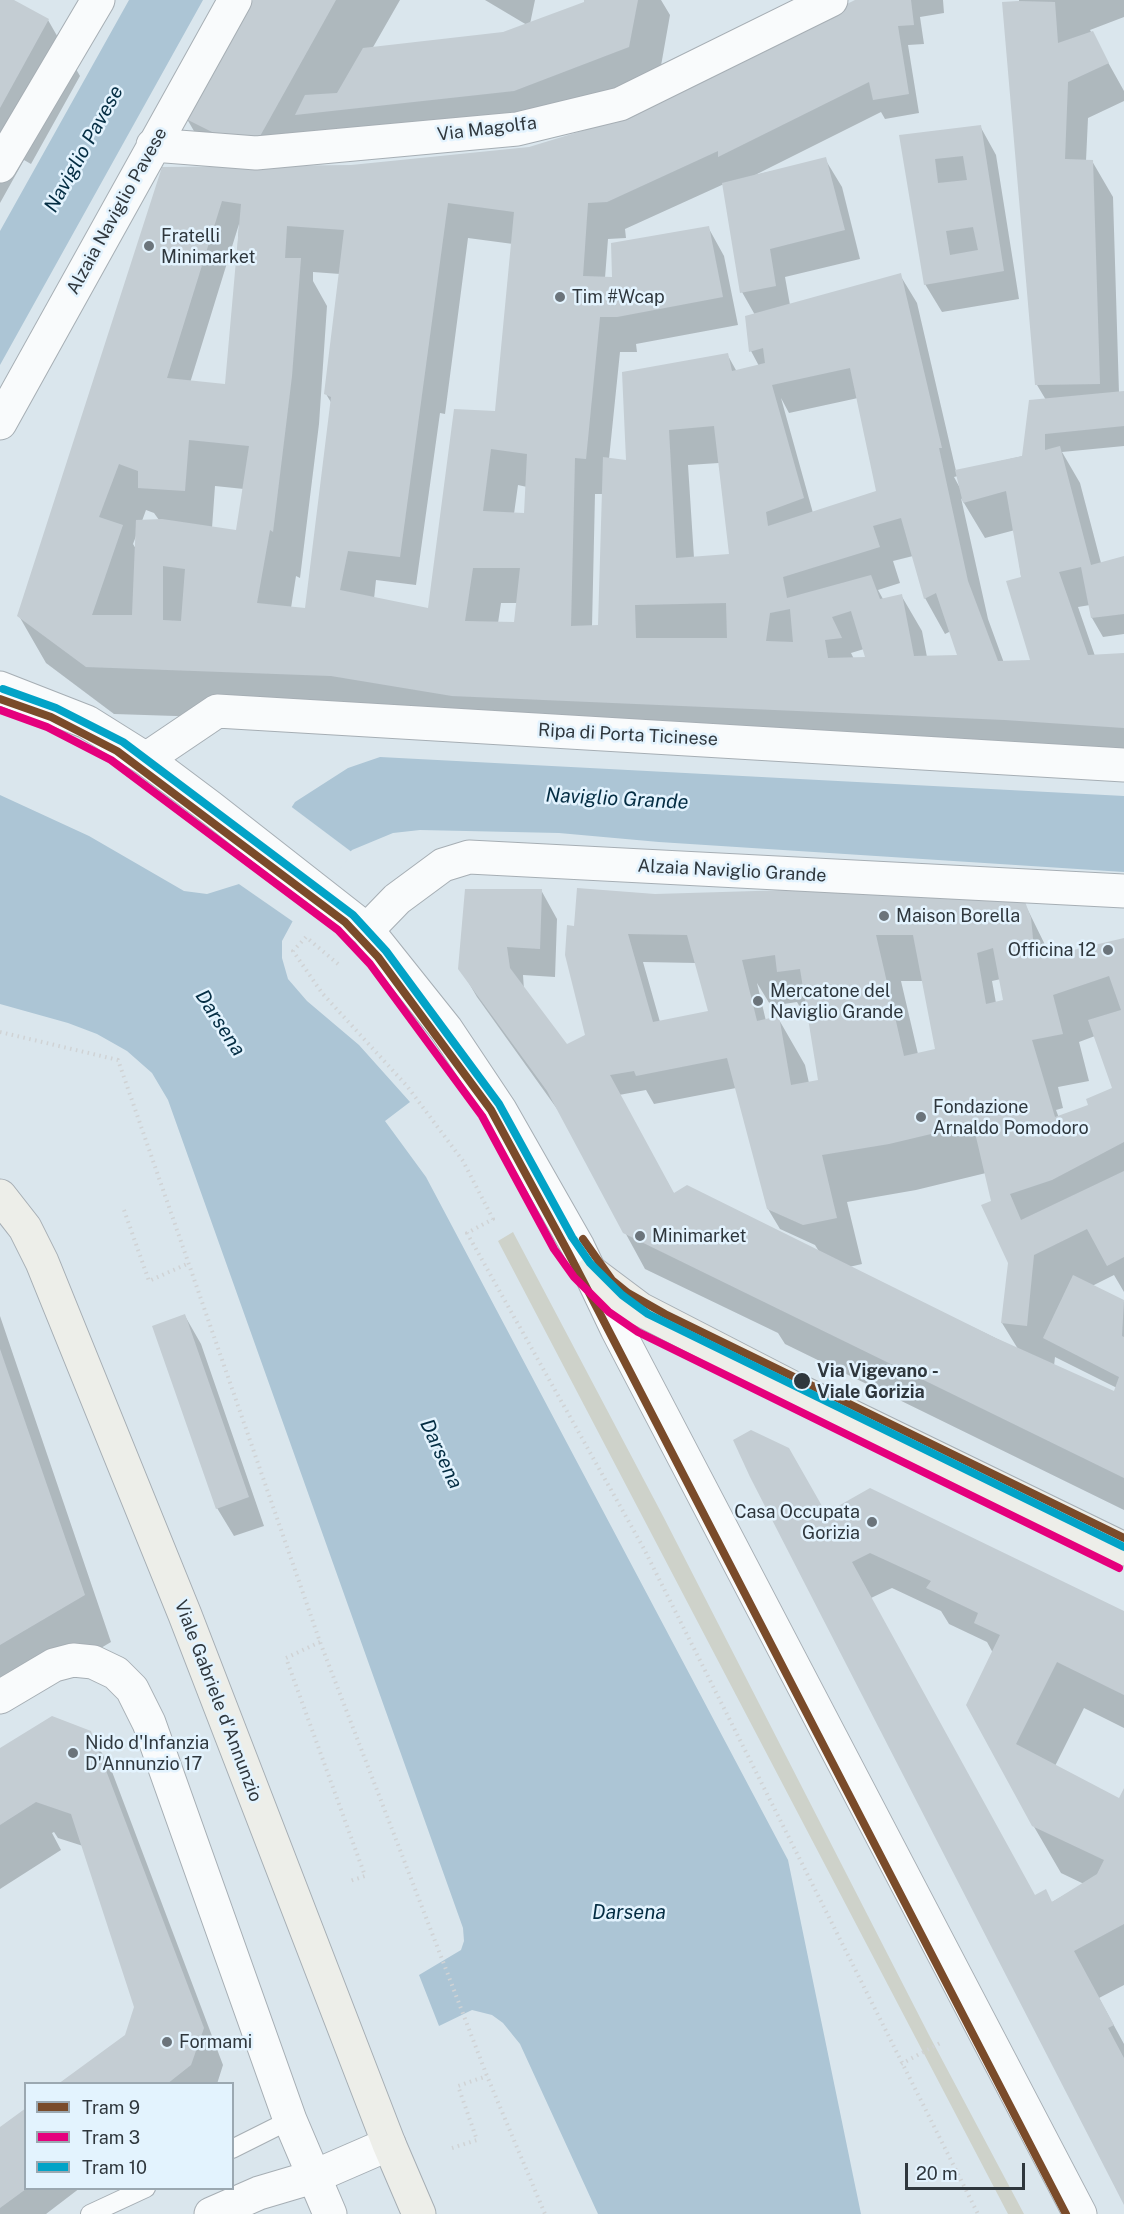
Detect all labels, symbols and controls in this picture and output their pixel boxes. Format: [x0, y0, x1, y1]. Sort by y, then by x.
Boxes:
water label: Naviglio Pavese [39, 82, 129, 216]
street label: Via Magolfa [436, 112, 538, 146]
street label: Alzaia Naviglio Pavese [62, 124, 172, 298]
place label: Fratelli Minimarket [161, 225, 255, 268]
marker: Fratelli Minimarket [142, 239, 156, 253]
place label: Tim #Wcap [572, 286, 665, 308]
marker: Tim #Wcap [553, 290, 567, 304]
street label: Ripa di Porta Ticinese [538, 720, 718, 750]
water label: Naviglio Grande [545, 783, 689, 815]
street label: Alzaia Naviglio Grande [637, 855, 827, 887]
place label: Maison Borella [896, 905, 1020, 927]
marker: Maison Borella [877, 909, 891, 923]
place label: Officina 12 [1008, 939, 1096, 961]
marker: Officina 12 [1101, 943, 1115, 957]
place label: Mercatone del Naviglio Grande [770, 980, 903, 1022]
water label: Darsena [190, 985, 250, 1061]
marker: Mercatone del Naviglio Grande [751, 994, 765, 1008]
place label: Fondazione Arnaldo Pomodoro [933, 1096, 1089, 1138]
marker: Fondazione Arnaldo Pomodoro [914, 1110, 928, 1124]
place label: Minimarket [652, 1225, 746, 1247]
marker: Minimarket [633, 1229, 647, 1243]
place label: Via Vigevano - Viale Gorizia [817, 1360, 939, 1402]
marker: Via Vigevano - Viale Gorizia [792, 1371, 812, 1391]
water label: Darsena [414, 1415, 468, 1493]
place label: Casa Occupata Gorizia [734, 1501, 860, 1544]
marker: Casa Occupata Gorizia [865, 1515, 879, 1529]
street label: Viale Gabriele d'Annunzio [170, 1597, 266, 1805]
place label: Nido d'Infanzia D'Annunzio 17 [85, 1732, 209, 1774]
marker: Nido d'Infanzia D'Annunzio 17 [66, 1746, 80, 1760]
water label: Darsena [592, 1901, 666, 1925]
place label: Formami [179, 2031, 252, 2053]
marker: Formami [160, 2035, 174, 2049]
legend [24, 2082, 234, 2190]
text: Tram 9 [82, 2097, 140, 2118]
text: Tram 3 [82, 2127, 140, 2148]
scale bar [908, 2151, 1028, 2189]
text: Tram 10 [82, 2157, 147, 2178]
text: 20 m [916, 2163, 958, 2184]

